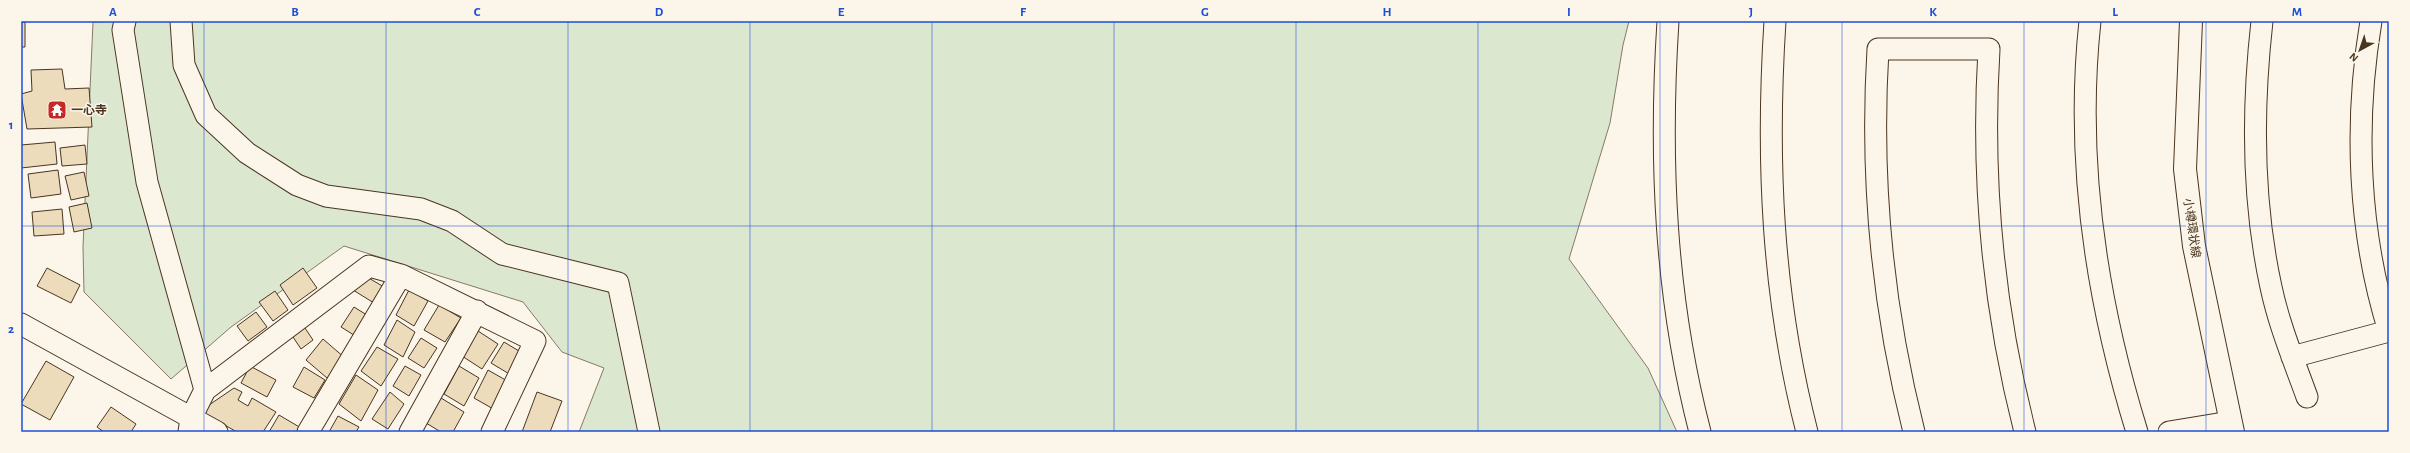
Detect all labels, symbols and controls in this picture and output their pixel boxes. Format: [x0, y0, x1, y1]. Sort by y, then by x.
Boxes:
text: A [109, 6, 117, 19]
text: B [291, 6, 299, 19]
text: C [474, 6, 481, 19]
text: D [655, 6, 664, 19]
text: E [838, 6, 845, 19]
text: F [1020, 6, 1027, 19]
text: G [1201, 6, 1209, 19]
text: H [1382, 6, 1392, 19]
text: I [1567, 6, 1571, 19]
text: J [1749, 6, 1753, 19]
text: K [1929, 6, 1937, 19]
text: L [2112, 6, 2118, 19]
text: M [2292, 6, 2302, 19]
north arrow [2340, 30, 2380, 70]
text: N [2347, 51, 2360, 64]
temple icon: 一心寺 [46, 99, 68, 121]
place label: 一心寺 [71, 103, 107, 116]
text: 1 [9, 119, 13, 132]
street label: 小樽環状線 [2182, 197, 2203, 259]
text: 2 [8, 323, 14, 336]

